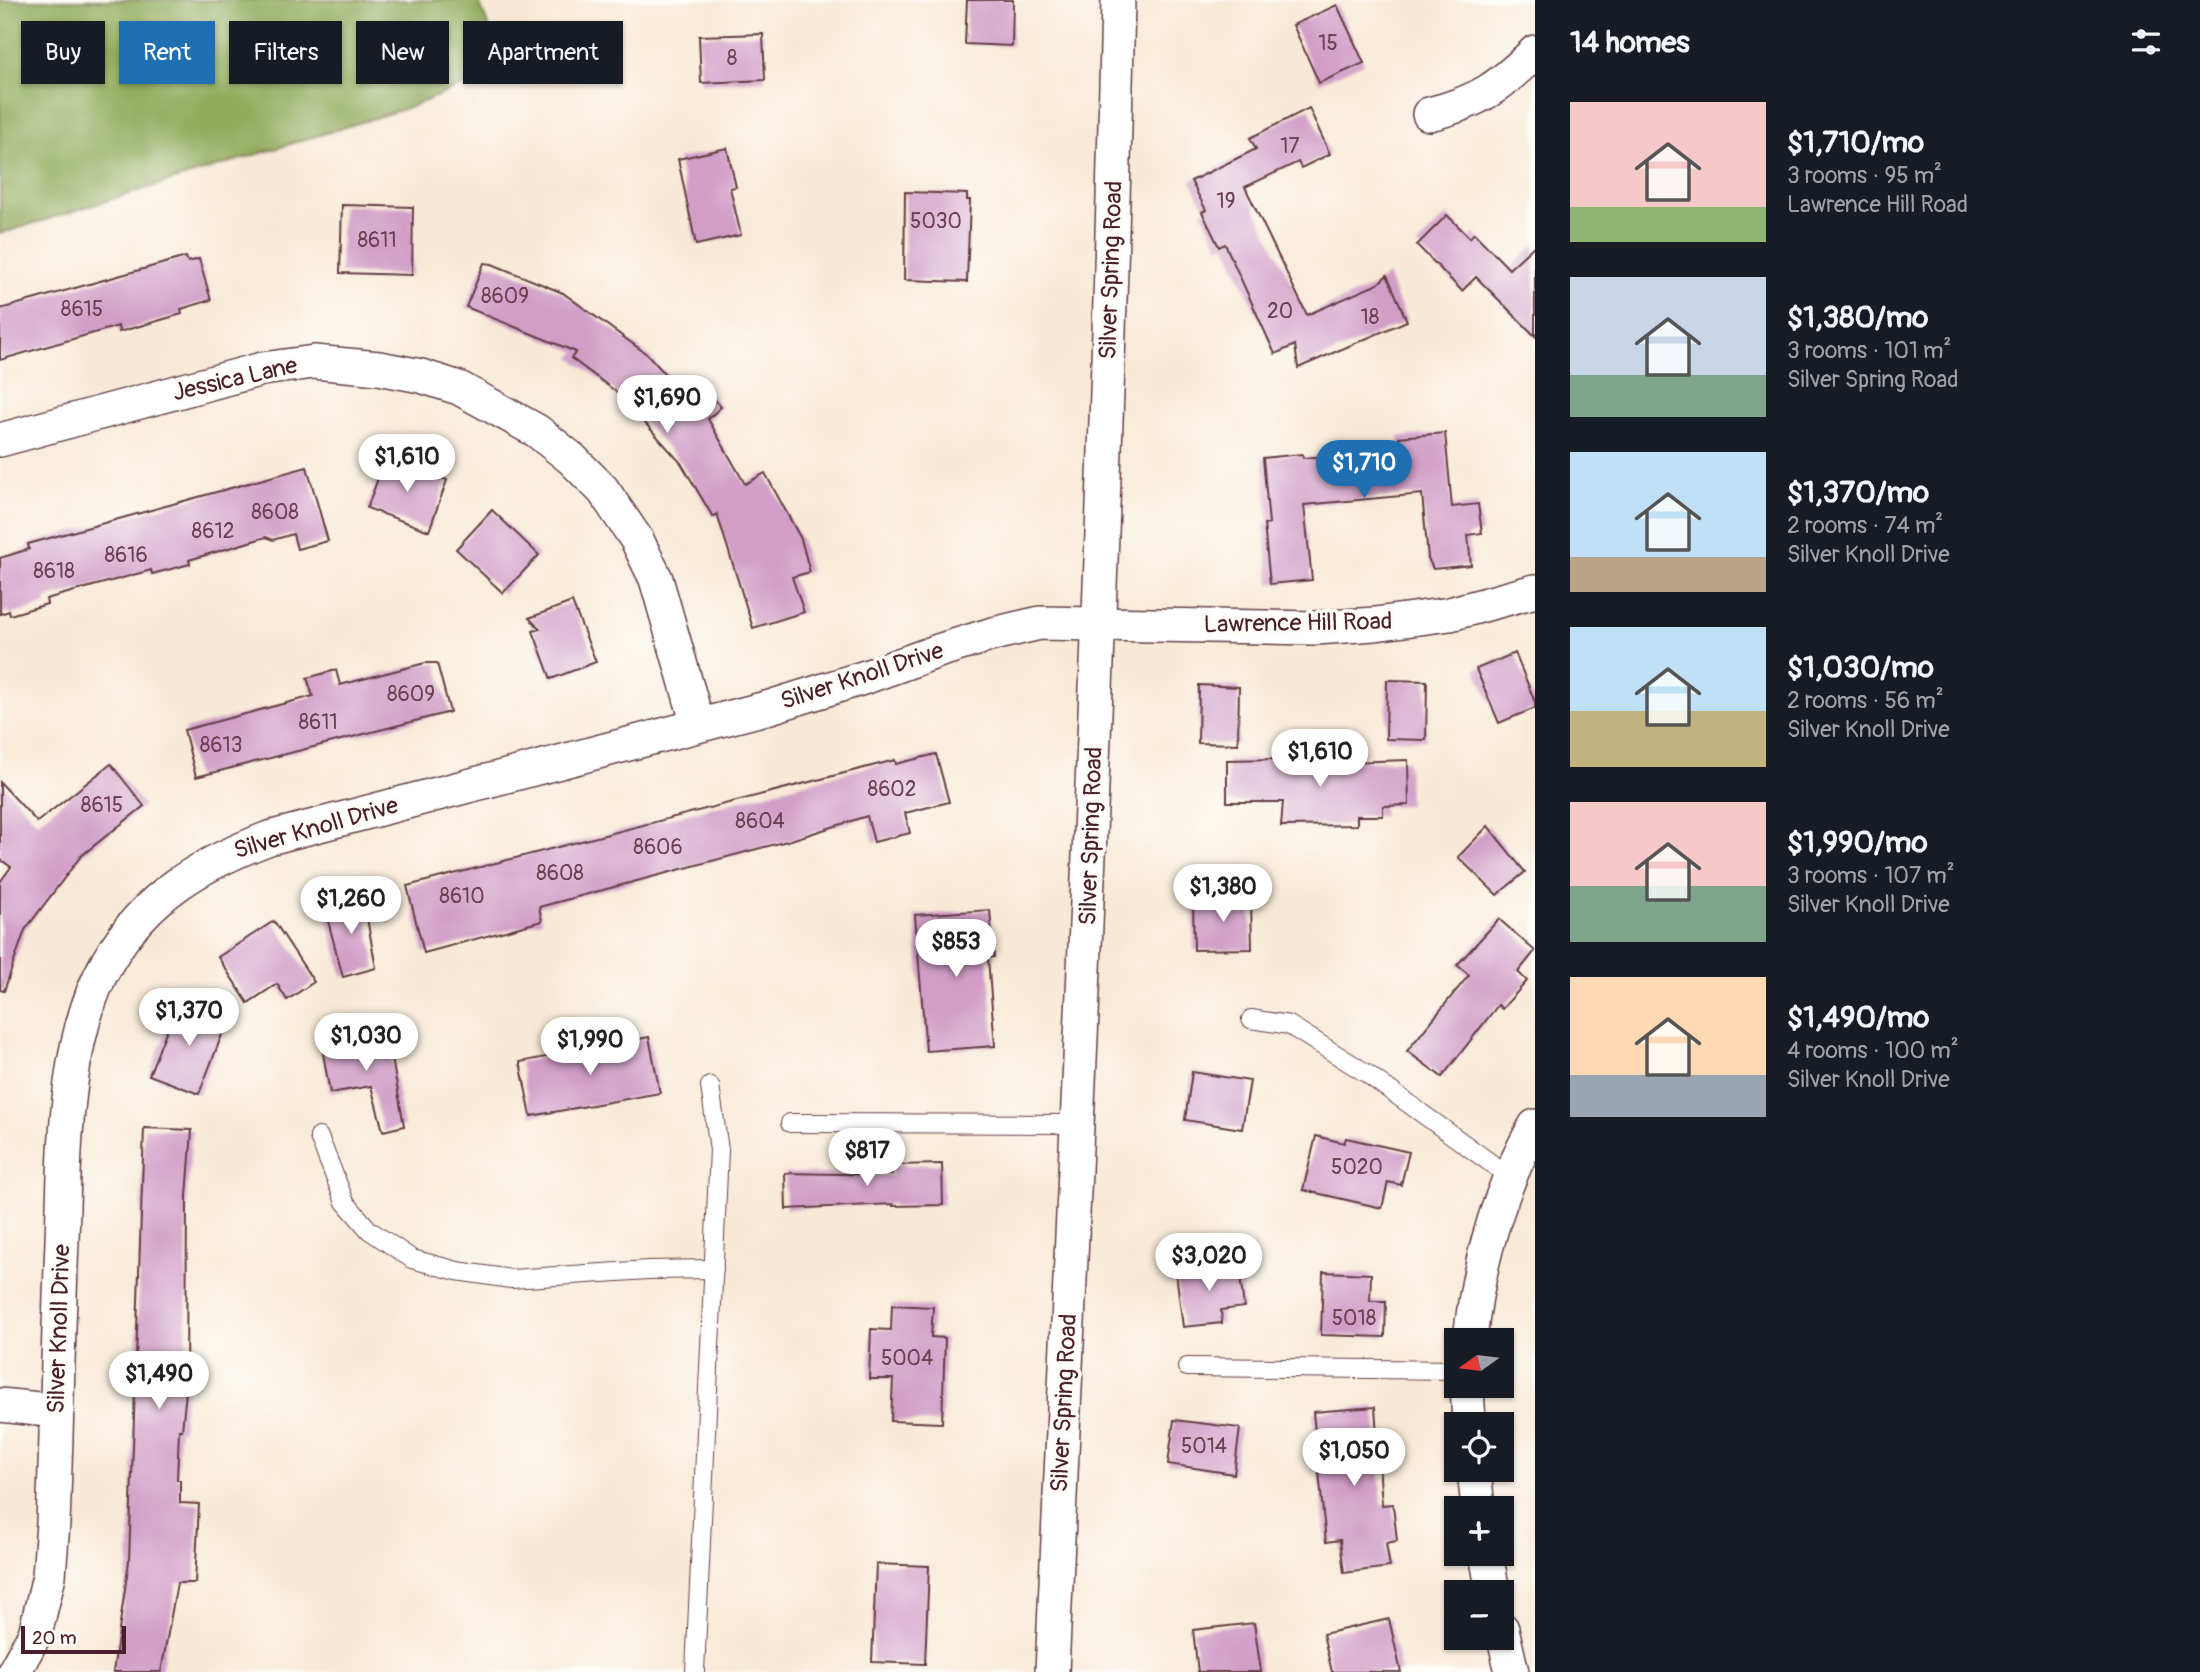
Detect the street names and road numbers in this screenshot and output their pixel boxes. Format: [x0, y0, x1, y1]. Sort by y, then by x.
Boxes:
street label: Silver Spring Road [1093, 180, 1129, 360]
street label: Jessica Lane [170, 351, 300, 407]
street label: Lawrence Hill Road [1203, 607, 1393, 639]
street label: Silver Knoll Drive [777, 636, 947, 716]
street label: Silver Spring Road [1073, 746, 1109, 926]
street label: Silver Knoll Drive [230, 791, 402, 865]
street label: Silver Knoll Drive [42, 1244, 76, 1414]
street label: Silver Spring Road [1045, 1313, 1083, 1493]

